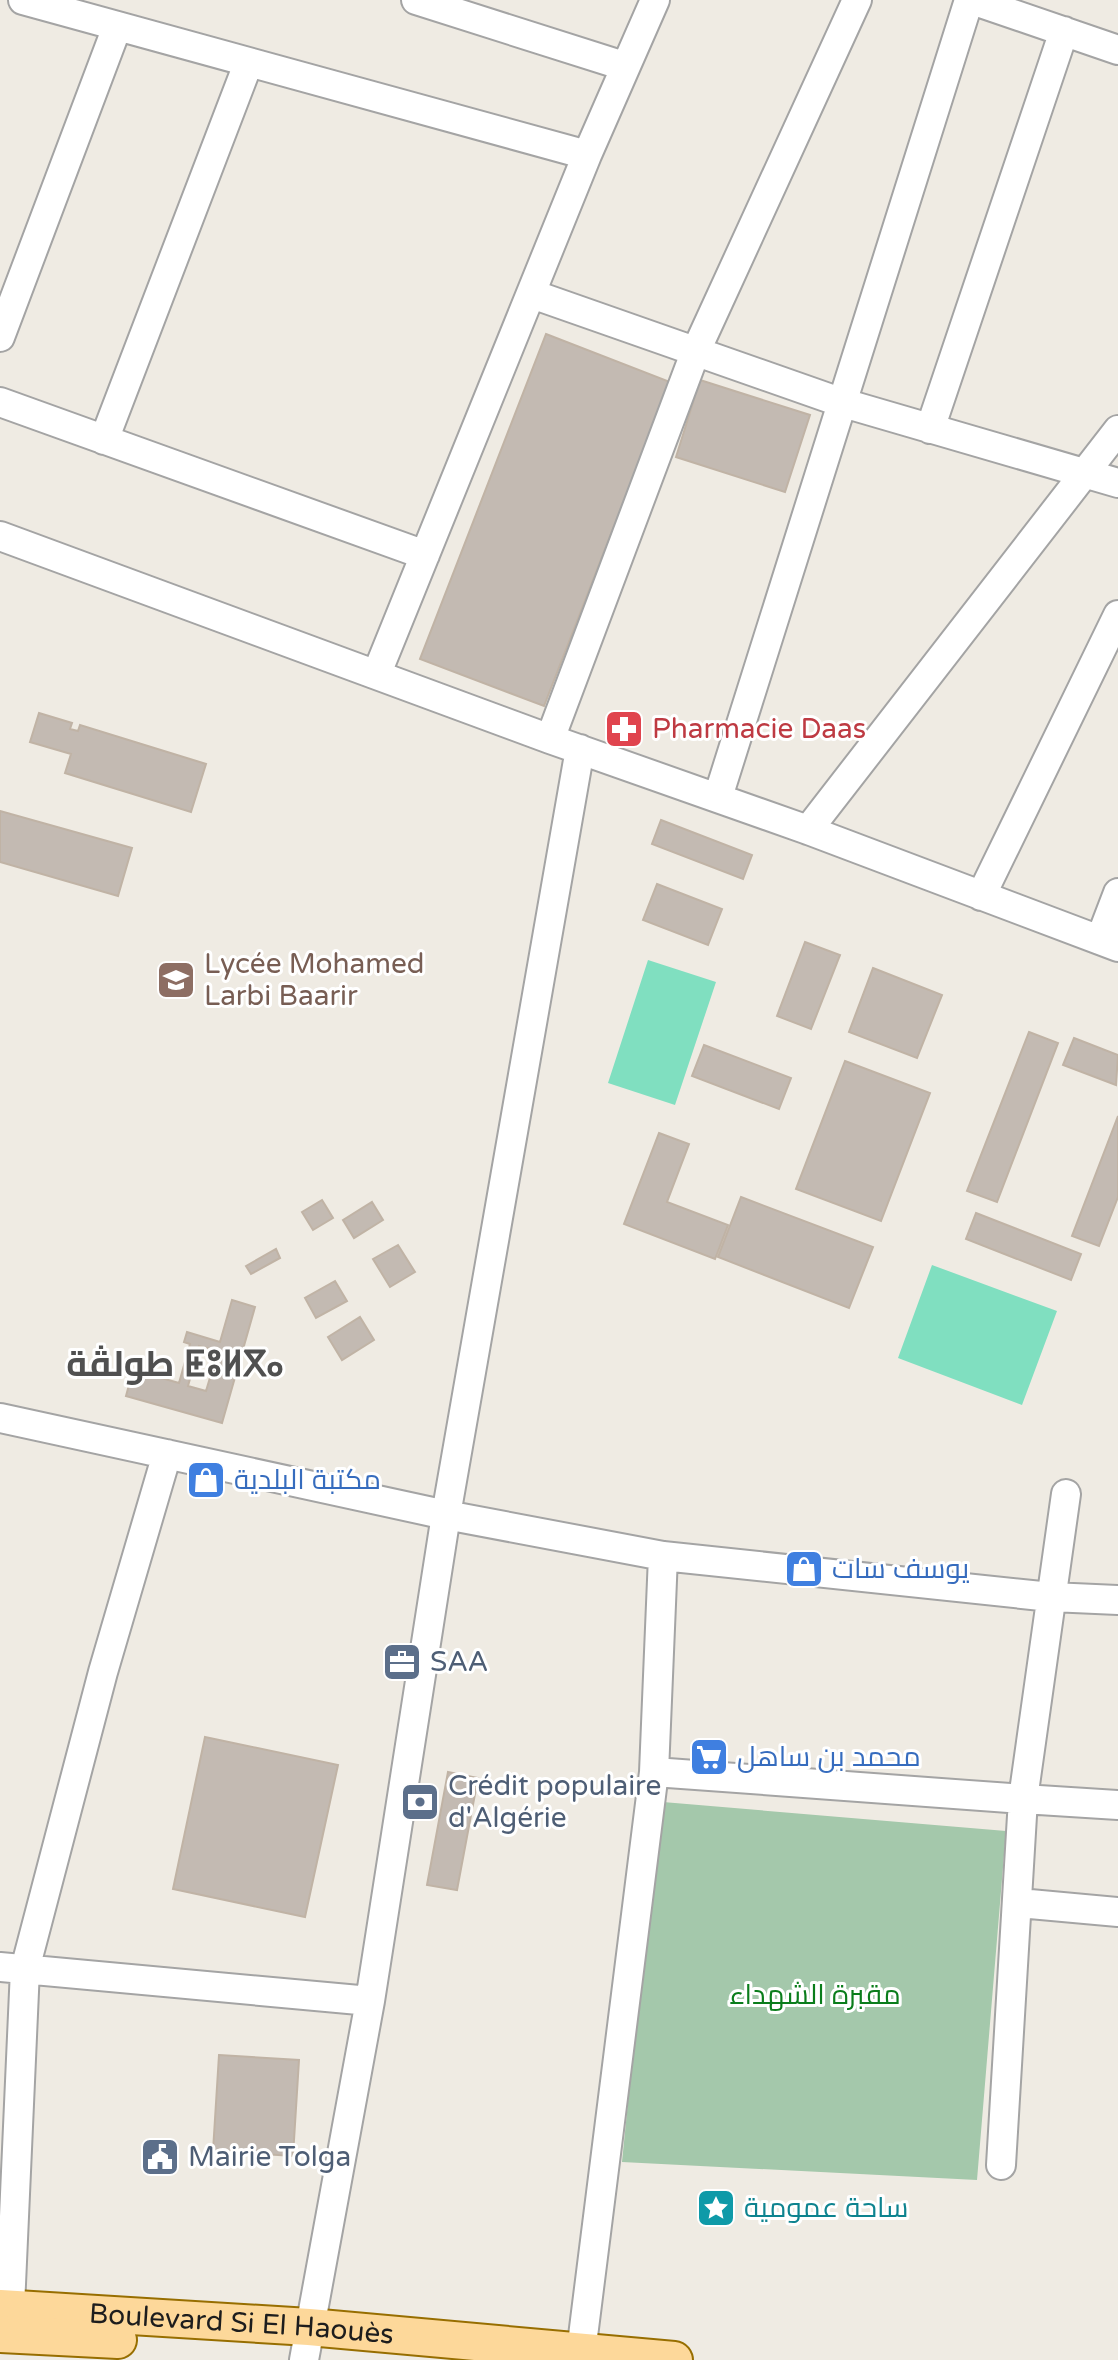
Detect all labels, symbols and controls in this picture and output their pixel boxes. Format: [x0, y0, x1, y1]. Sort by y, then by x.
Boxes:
pharmacy icon: Pharmacie Daas [603, 708, 645, 750]
place label: Pharmacie Daas [652, 712, 866, 746]
place label: Lycée Mohamed Larbi Baarir [204, 947, 424, 1013]
school or university icon: Lycée Mohamed Larbi Baarir [155, 959, 197, 1001]
district label: طولڤة ⵟⵓⵍⴳⴰ [66, 1343, 284, 1386]
shop icon: مكتبة البلدية [185, 1459, 227, 1501]
place label: مكتبة البلدية [234, 1463, 381, 1497]
shop icon: يوسف سات [783, 1548, 825, 1590]
place label: يوسف سات [832, 1552, 970, 1586]
office icon: SAA [381, 1641, 423, 1683]
place label: SAA [430, 1645, 488, 1679]
supermarket icon: محمد بن ساهل [688, 1736, 730, 1778]
place label: محمد بن ساهل [737, 1740, 921, 1774]
place label: Crédit populaire d'Algérie [448, 1769, 661, 1835]
bank icon: Crédit populaire d'Algérie [399, 1781, 441, 1823]
park label: مقبرة الشهداء [729, 1978, 901, 2012]
public building icon: Mairie Tolga [139, 2136, 181, 2178]
place label: Mairie Tolga [188, 2140, 351, 2174]
place icon: ساحة عمومية [695, 2187, 737, 2229]
place label: ساحة عمومية [744, 2191, 908, 2225]
street label: Boulevard Si El Haouès [88, 2297, 395, 2352]

